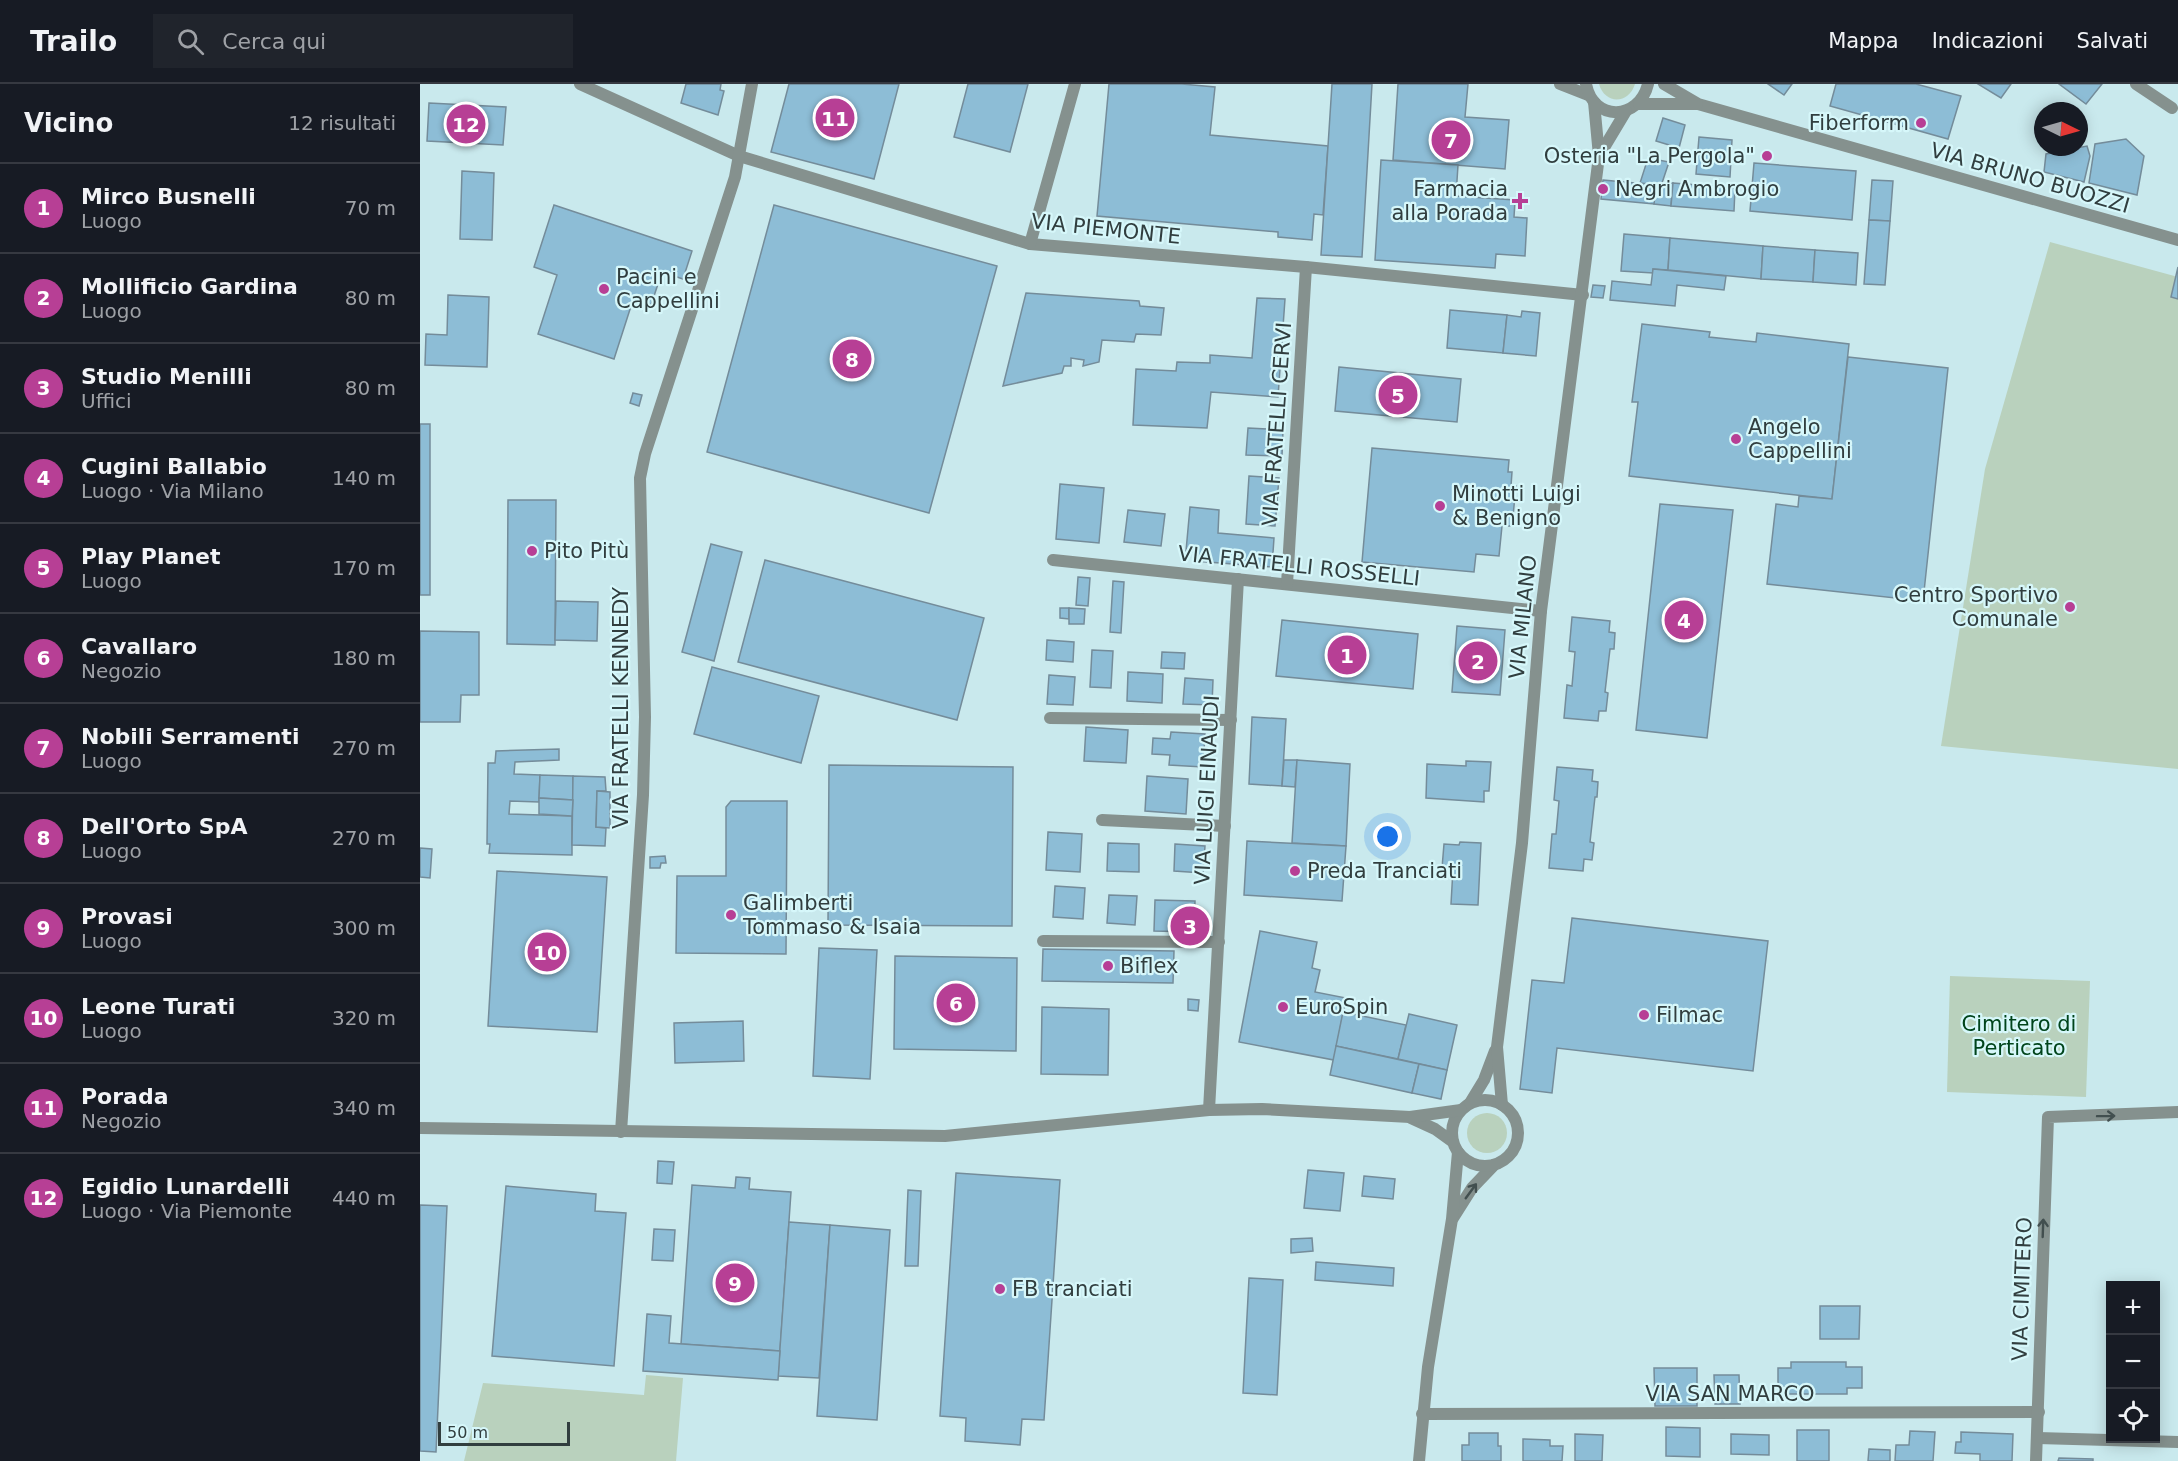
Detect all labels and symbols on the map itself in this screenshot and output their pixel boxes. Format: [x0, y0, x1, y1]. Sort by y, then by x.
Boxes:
pin: 11 [816, 96, 854, 141]
pin: 12 [446, 102, 486, 147]
north arrow [2034, 102, 2088, 156]
place label: Fiberform [1809, 111, 1909, 135]
marker: Fiberform [1914, 116, 1928, 130]
pin: 7 [1432, 118, 1470, 162]
street label: VIA BRUNO BUOZZI [1928, 138, 2132, 218]
place label: Osteria "La Pergola" [1544, 144, 1755, 168]
marker: Osteria "La Pergola" [1760, 149, 1774, 163]
place label: Farmacia alla Porada [1391, 177, 1508, 225]
place label: Negri Ambrogio [1615, 177, 1779, 201]
marker: Negri Ambrogio [1596, 182, 1610, 196]
marker: Farmacia alla Porada [1513, 194, 1527, 208]
street label: VIA PIEMONTE [1030, 209, 1182, 249]
place label: Pacini e Cappellini [616, 265, 720, 313]
marker: Pacini e Cappellini [597, 282, 611, 296]
street label: VIA FRATELLI CERVI [1258, 321, 1296, 527]
pin: 8 [832, 336, 872, 382]
pin: 5 [1378, 372, 1418, 418]
place label: Angelo Cappellini [1748, 415, 1852, 463]
marker: Angelo Cappellini [1729, 432, 1743, 446]
place label: Minotti Luigi & Benigno [1452, 482, 1581, 530]
marker: Minotti Luigi & Benigno [1433, 499, 1447, 513]
place label: Pito Pitù [544, 539, 629, 563]
street label: VIA FRATELLI ROSSELLI [1177, 541, 1421, 591]
marker: Pito Pitù [525, 544, 539, 558]
street label: VIA MILANO [1505, 554, 1541, 680]
place label: Centro Sportivo Comunale [1894, 583, 2058, 631]
street label: VIA FRATELLI KENNEDY [609, 587, 633, 829]
pin: 4 [1664, 598, 1704, 642]
marker: Centro Sportivo Comunale [2063, 600, 2077, 614]
pin: 1 [1328, 632, 1366, 678]
pin: 2 [1458, 638, 1498, 684]
street label: VIA LUIGI EINAUDI [1190, 694, 1224, 886]
your location [1373, 822, 1402, 851]
place label: Preda Tranciati [1307, 859, 1462, 883]
marker: Preda Tranciati [1288, 864, 1302, 878]
place label: Galimberti Tommaso & Isaia [742, 891, 921, 939]
pin: 3 [1170, 904, 1210, 948]
marker: Galimberti Tommaso & Isaia [724, 908, 738, 922]
pin: 10 [528, 930, 566, 974]
place label: Biflex [1120, 954, 1178, 978]
marker: Biflex [1101, 959, 1115, 973]
pin: 6 [936, 980, 976, 1026]
place label: EuroSpin [1295, 995, 1388, 1019]
marker: EuroSpin [1276, 1000, 1290, 1014]
place label: Filmac [1656, 1003, 1723, 1027]
marker: Filmac [1637, 1008, 1651, 1022]
park label: Cimitero di Perticato [1962, 1012, 2076, 1060]
one-way arrow [2096, 1110, 2116, 1122]
one-way arrow [1465, 1183, 1478, 1199]
street label: VIA CIMITERO [2007, 1217, 2037, 1361]
one-way arrow [2038, 1218, 2049, 1238]
pin: 9 [716, 1260, 754, 1306]
place label: FB tranciati [1012, 1277, 1133, 1301]
marker: FB tranciati [993, 1282, 1007, 1296]
street label: VIA SAN MARCO [1645, 1382, 1815, 1406]
scale bar [438, 1419, 570, 1446]

